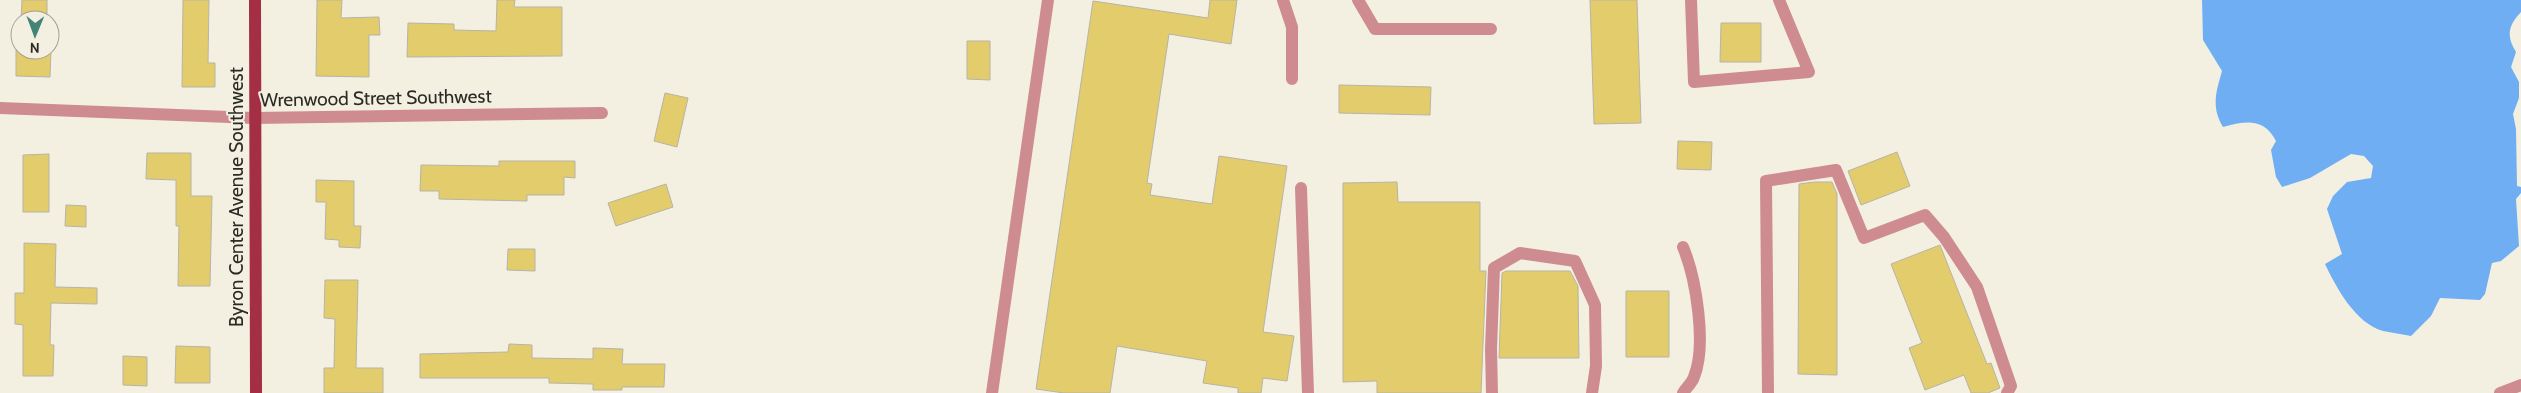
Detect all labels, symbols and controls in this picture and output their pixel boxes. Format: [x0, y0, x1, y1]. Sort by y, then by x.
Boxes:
north arrow [10, 10, 60, 60]
text: N [30, 39, 40, 57]
street label: Byron Center Avenue Southwest [225, 66, 248, 327]
street label: Wrenwood Street Southwest [260, 84, 493, 112]

